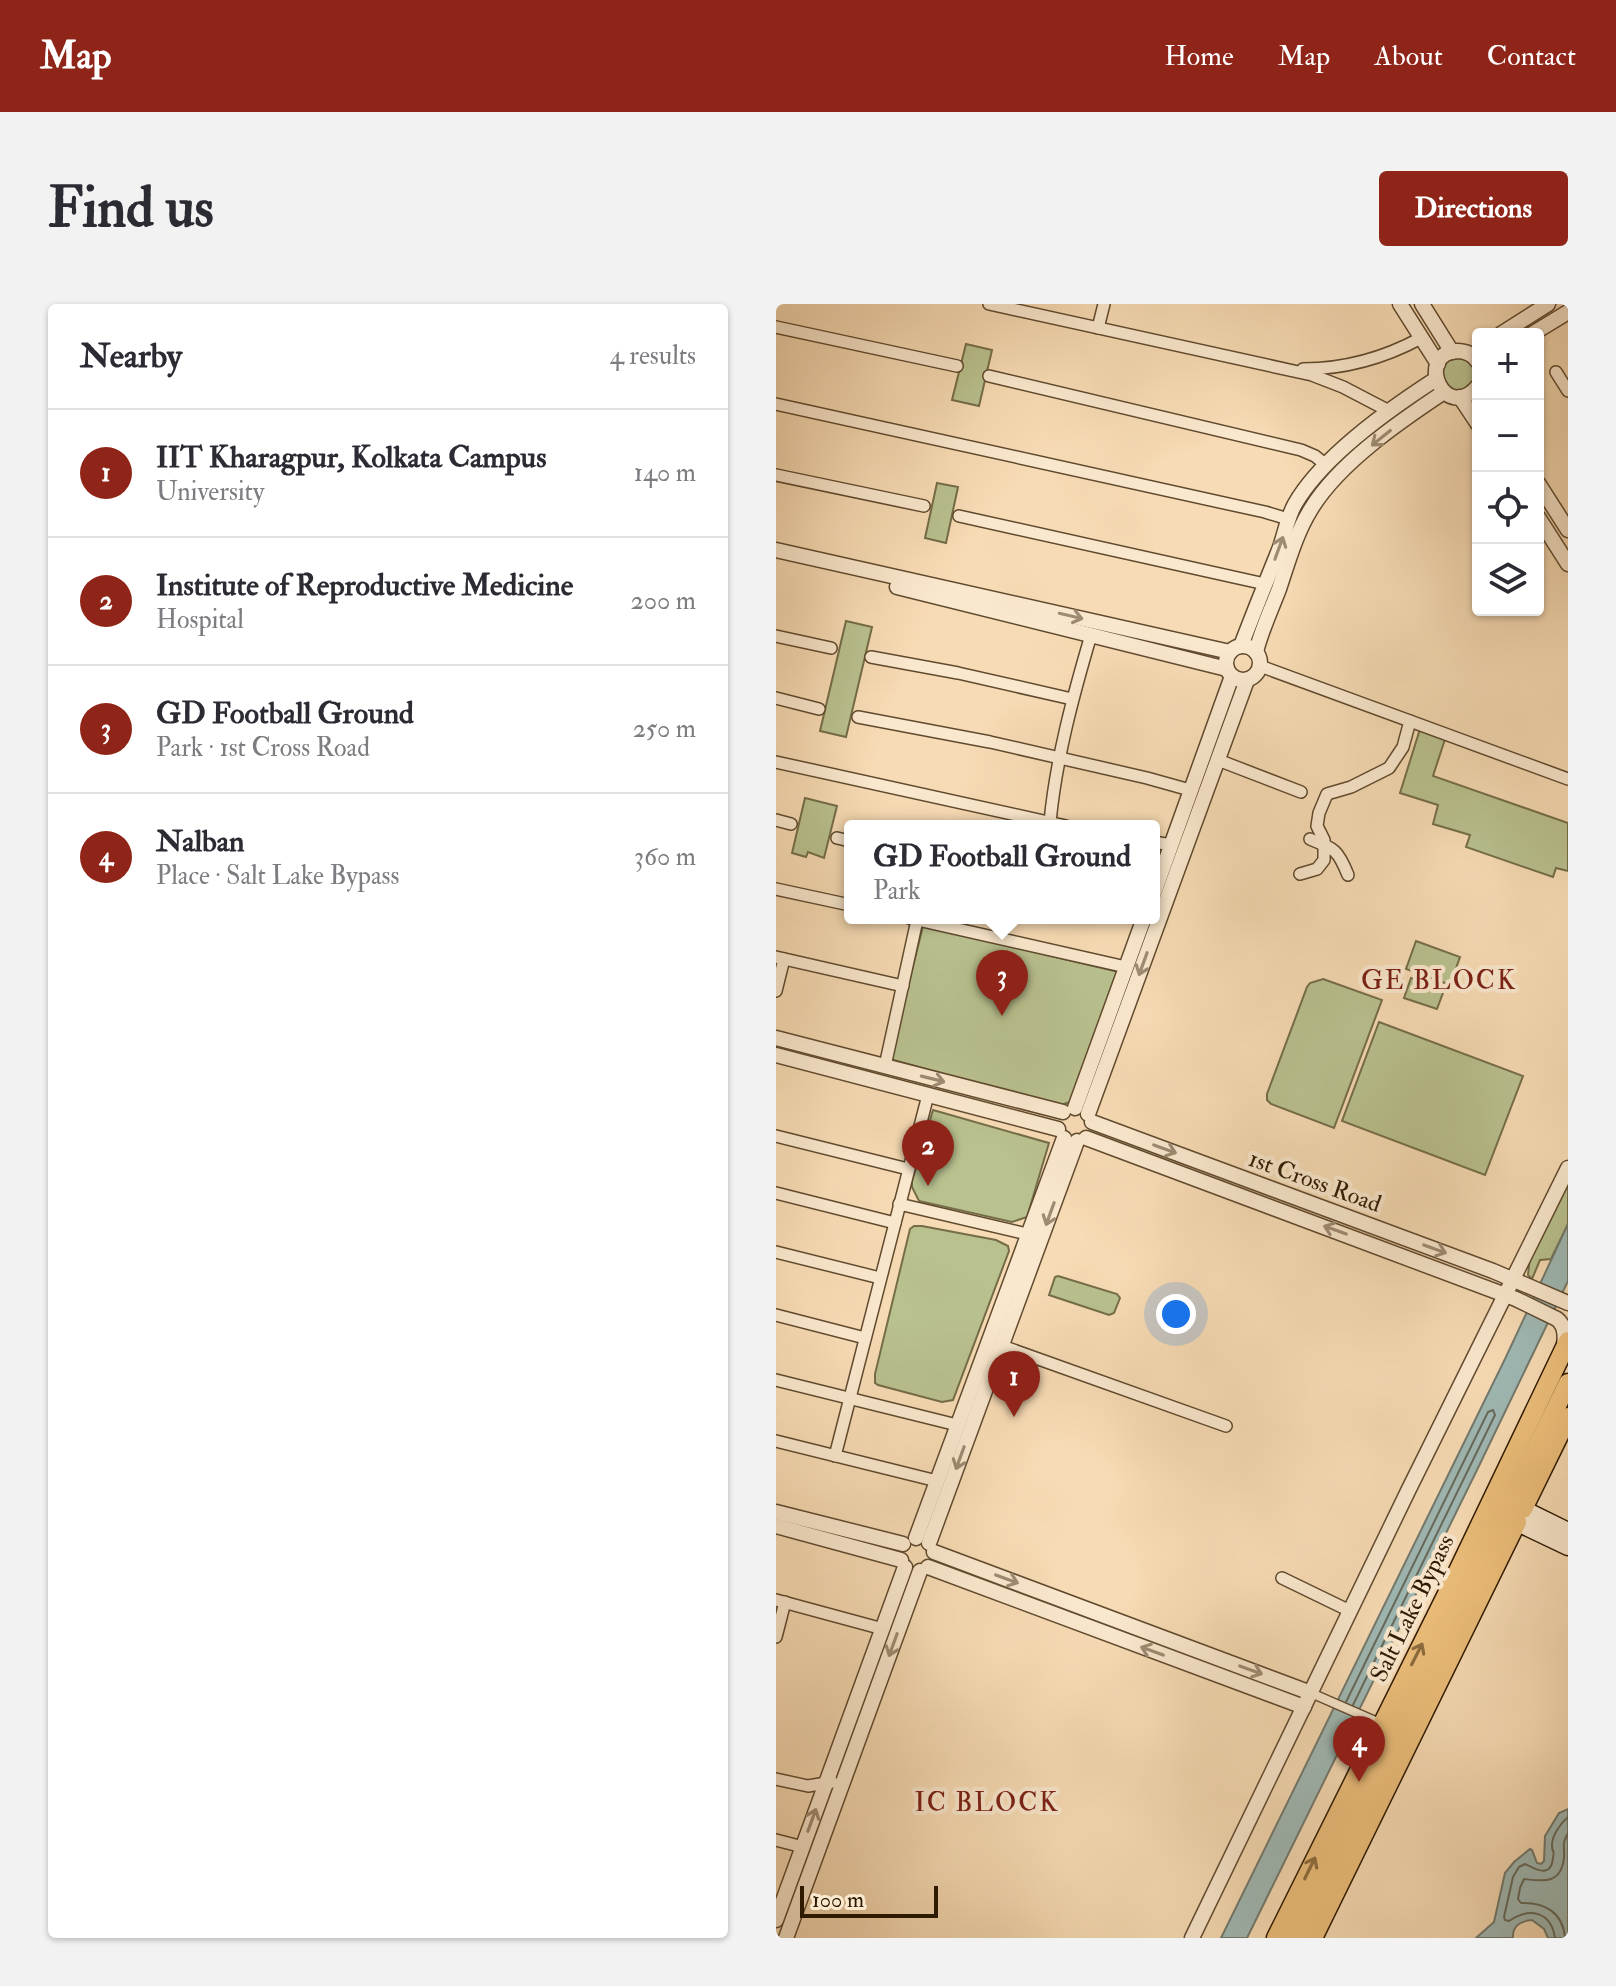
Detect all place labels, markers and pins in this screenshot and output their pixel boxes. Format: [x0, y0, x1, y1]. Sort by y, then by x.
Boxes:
pin: 3 [976, 950, 1028, 1016]
pin: 2 [902, 1120, 954, 1186]
pin: 1 [988, 1351, 1040, 1417]
pin: 4 [1333, 1716, 1385, 1782]

